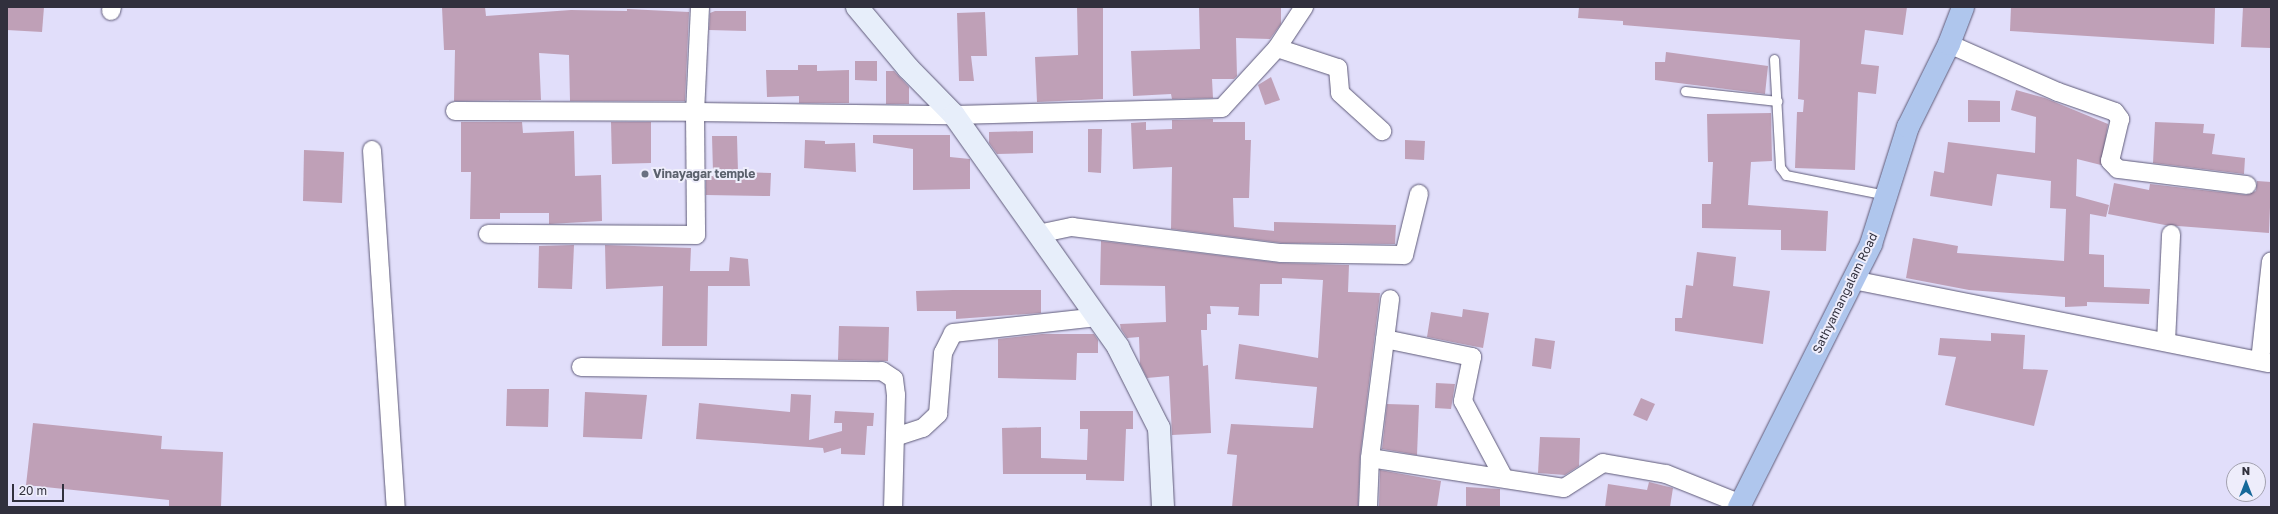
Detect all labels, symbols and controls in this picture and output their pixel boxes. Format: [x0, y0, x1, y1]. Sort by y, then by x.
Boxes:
place label: Vinayagar temple [653, 167, 755, 181]
marker: Vinayagar temple [640, 169, 650, 179]
street label: Sathyamangalam Road [1810, 231, 1880, 355]
north arrow [2226, 462, 2266, 502]
text: N [2242, 464, 2250, 477]
scale bar [14, 476, 66, 502]
text: 20 m [19, 483, 47, 498]

